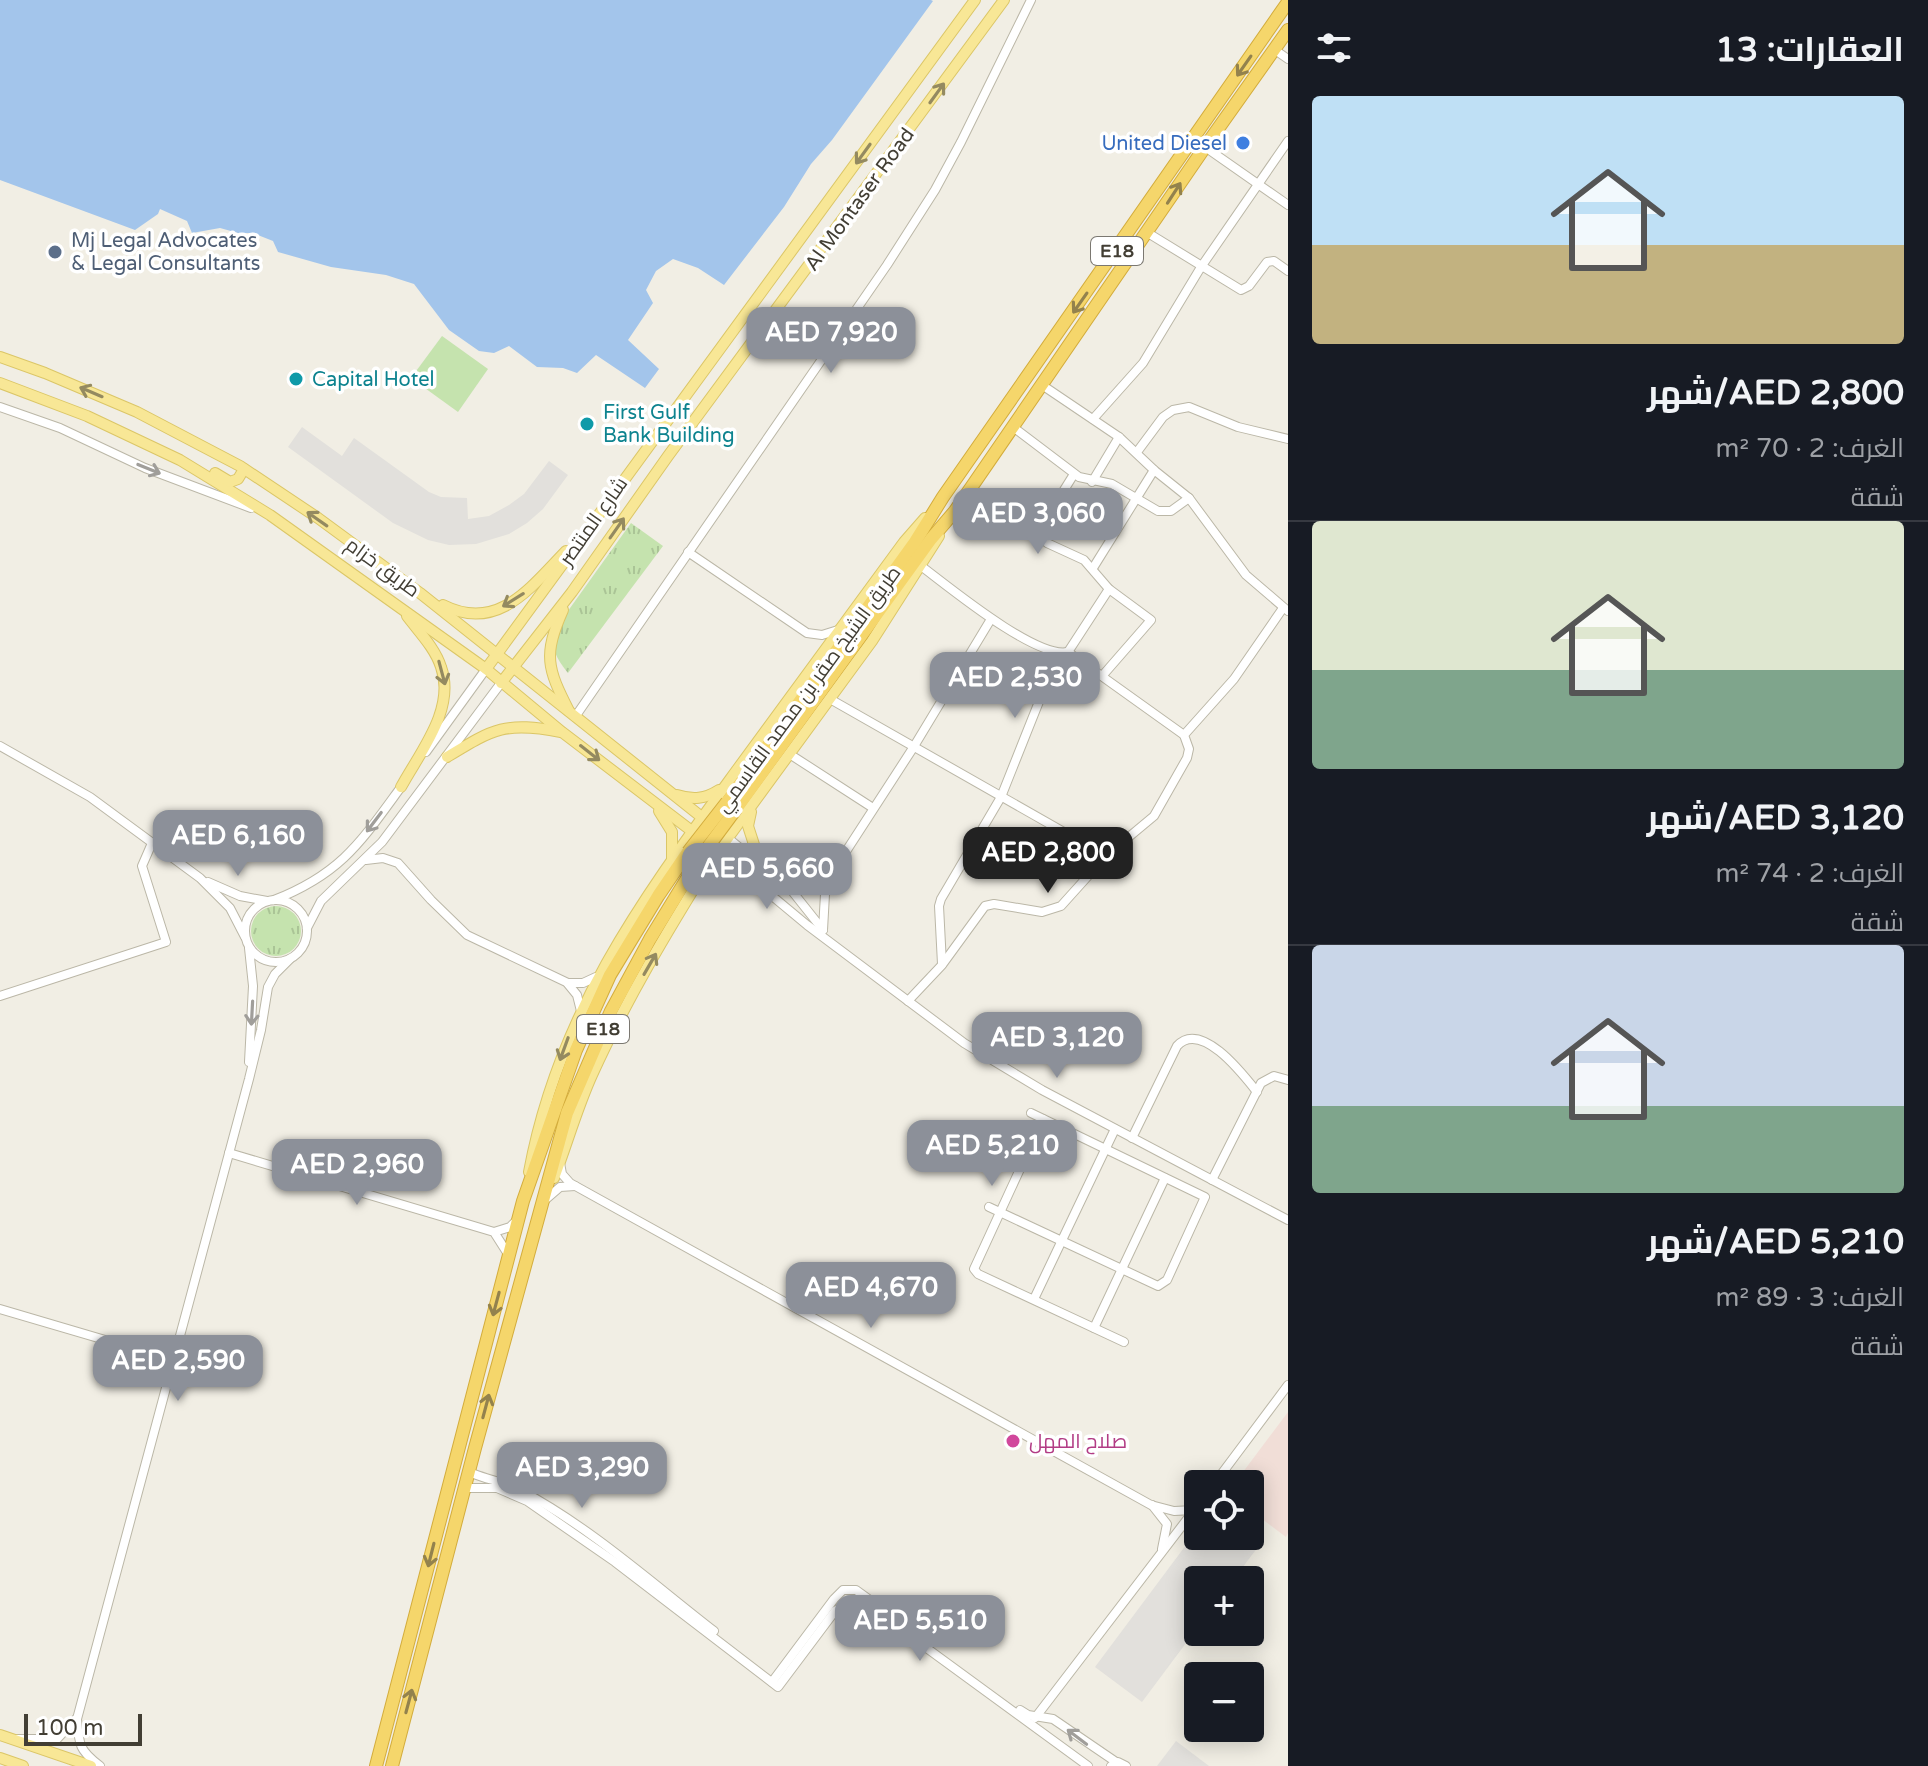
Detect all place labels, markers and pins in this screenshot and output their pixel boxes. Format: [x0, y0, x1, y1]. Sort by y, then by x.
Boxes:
place label: United Diesel [1101, 132, 1227, 156]
marker: United Diesel [1234, 134, 1252, 152]
place label: Mj Legal Advocates & Legal Consultants [71, 229, 260, 276]
marker: Mj Legal Advocates & Legal Consultants [46, 243, 64, 261]
pin: AED 7,920 [739, 307, 923, 375]
place label: Capital Hotel [312, 368, 435, 392]
marker: Capital Hotel [287, 370, 305, 388]
place label: First Gulf Bank Building [603, 401, 735, 448]
marker: First Gulf Bank Building [578, 415, 596, 433]
pin: AED 3,060 [946, 488, 1130, 556]
pin: AED 2,530 [923, 652, 1107, 720]
pin: AED 6,160 [146, 810, 330, 878]
pin: AED 2,800 [956, 827, 1140, 895]
pin: AED 5,660 [675, 843, 859, 911]
pin: AED 3,120 [965, 1012, 1149, 1080]
pin: AED 5,210 [900, 1120, 1084, 1188]
pin: AED 2,960 [265, 1139, 449, 1207]
pin: AED 4,670 [779, 1262, 963, 1330]
pin: AED 2,590 [86, 1335, 270, 1403]
place label: صلاح المهل [1029, 1430, 1127, 1455]
marker: صلاح المهل [1004, 1432, 1022, 1450]
pin: AED 3,290 [490, 1442, 674, 1510]
pin: AED 5,510 [828, 1595, 1012, 1663]

